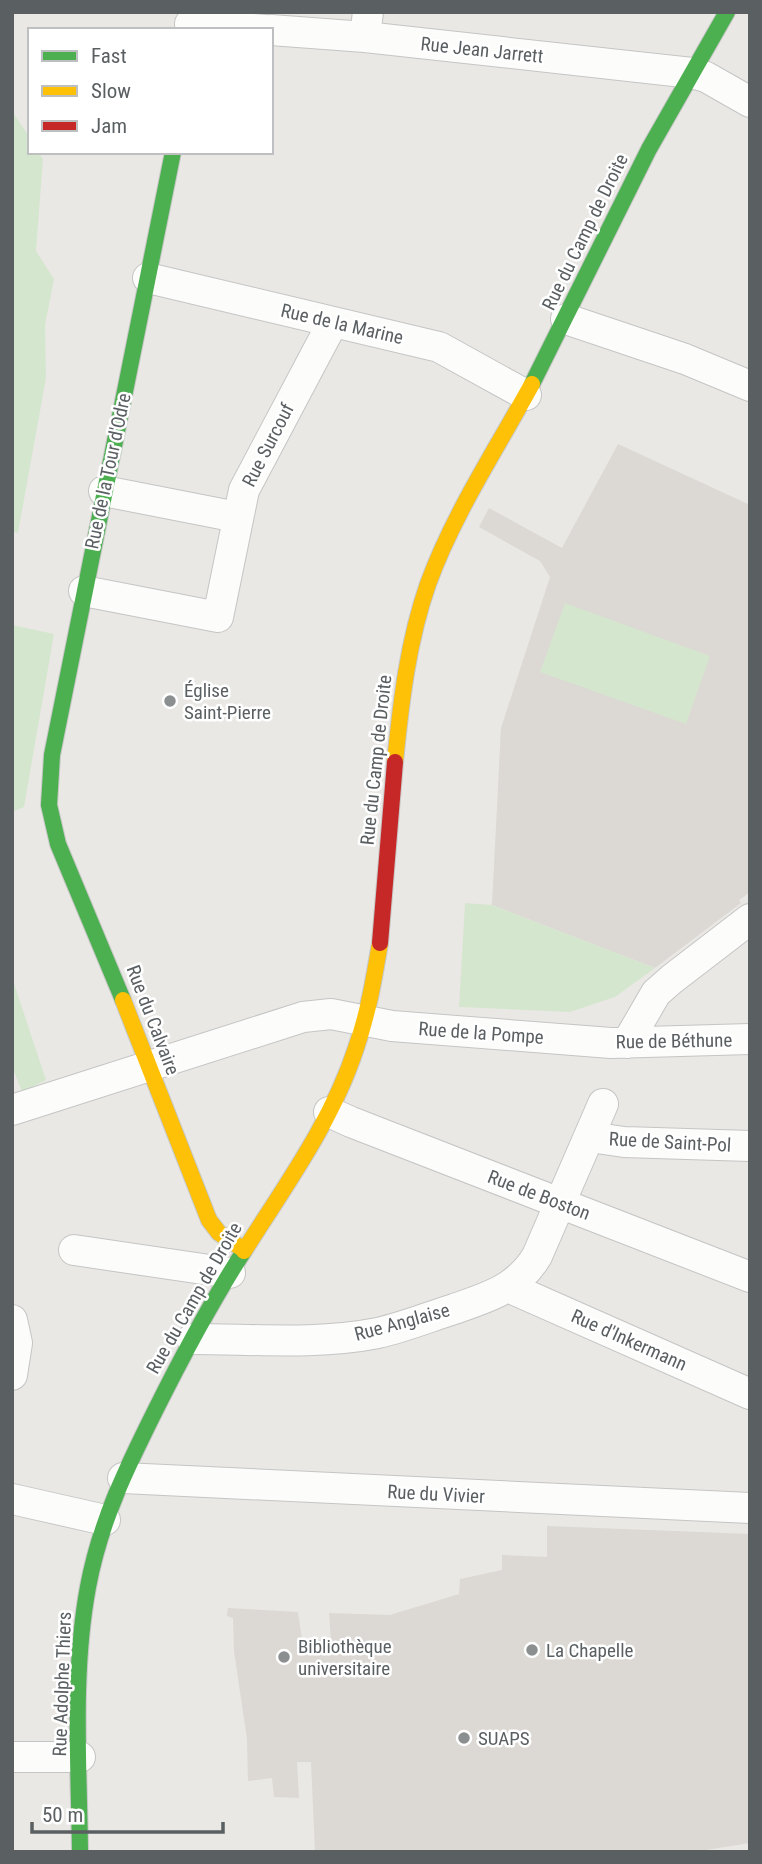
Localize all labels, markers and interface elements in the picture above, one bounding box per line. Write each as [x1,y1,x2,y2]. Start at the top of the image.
legend [28,28,273,154]
street label: Rue Jean Jarrett [420,32,544,68]
text: Fast [91,44,127,68]
text: Slow [91,79,131,103]
text: Jam [91,114,127,138]
street label: Rue du Camp de Droite [537,150,633,314]
street label: Rue de la Marine [279,299,405,349]
street label: Rue de la Tour d'Odre [80,391,136,551]
street label: Rue Surcouf [237,399,299,491]
street label: Rue du Camp de Droite [356,674,396,846]
place label: Église Saint-Pierre [184,679,271,724]
marker: Église Saint-Pierre [162,693,178,709]
street label: Rue du Calvaire [122,962,185,1078]
street label: Rue de la Pompe [418,1017,545,1049]
street label: Rue de Béthune [616,1028,733,1054]
street label: Rue de Saint-Pol [608,1127,732,1157]
street label: Rue de Boston [484,1165,594,1225]
street label: Rue du Camp de Droite [141,1218,247,1378]
street label: Rue Anglaise [352,1298,452,1346]
street label: Rue d'Inkermann [568,1304,690,1376]
street label: Rue du Vivier [387,1480,486,1508]
street label: Rue Adolphe Thiers [48,1611,76,1757]
place label: Bibliothèque universitaire [298,1635,392,1680]
place label: La Chapelle [546,1639,634,1662]
marker: La Chapelle [524,1642,540,1658]
marker: Bibliothèque universitaire [276,1649,292,1665]
place label: SUAPS [478,1727,530,1750]
marker: SUAPS [456,1730,472,1746]
scale bar [32,1790,222,1834]
text: 50 m [42,1803,83,1827]

